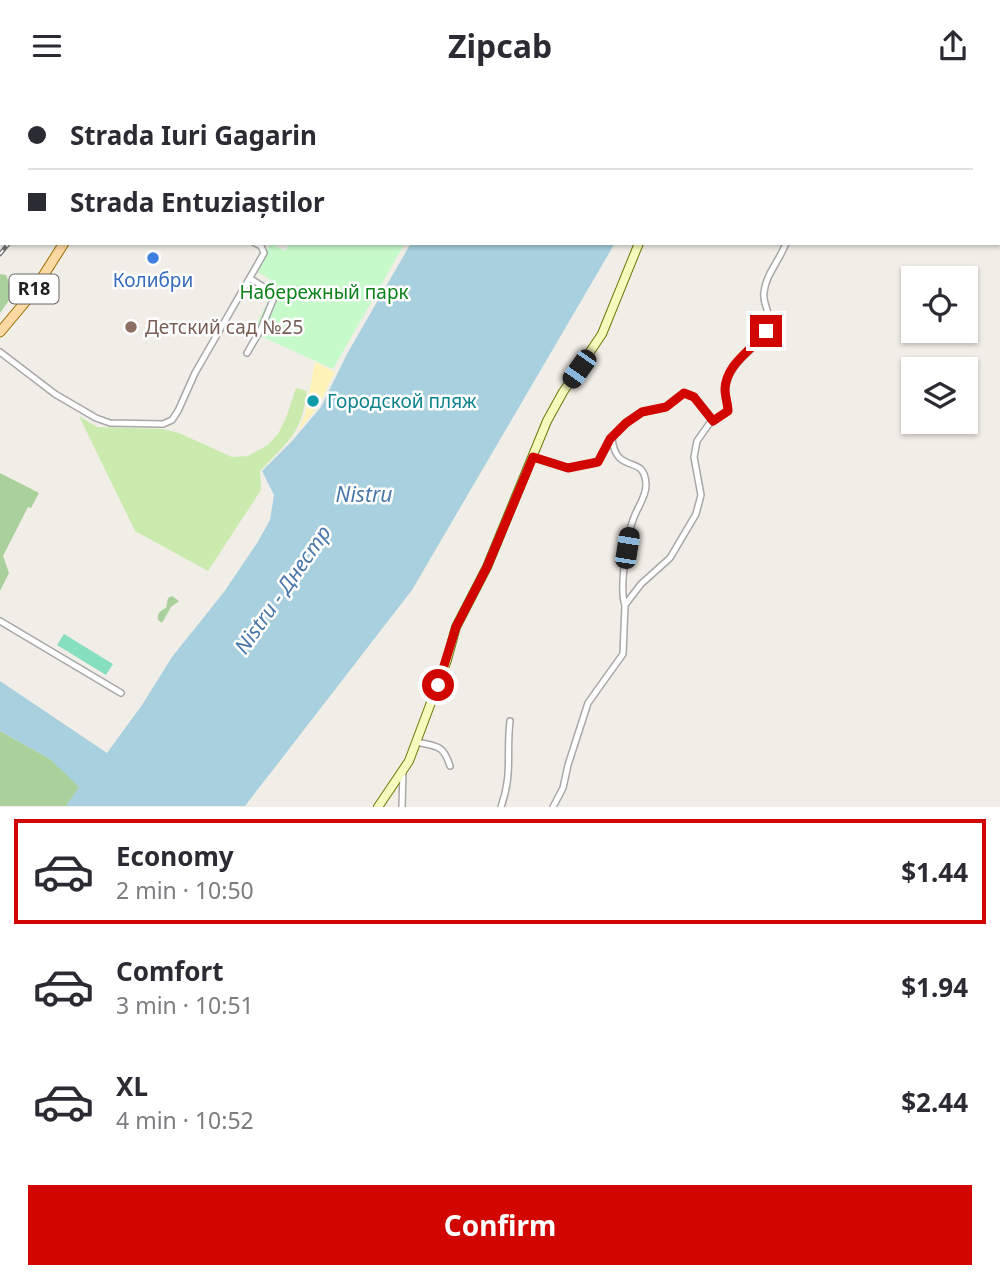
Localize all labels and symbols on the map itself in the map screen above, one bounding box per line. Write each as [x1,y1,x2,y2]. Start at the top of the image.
marker: Колибри [145,250,161,266]
place label: Колибри [113,267,193,293]
road number: R18 [9,274,58,303]
park label: Набережный парк [239,279,409,305]
place label: Детский сад №25 [145,314,303,340]
route end [750,315,782,347]
marker: Детский сад №25 [123,319,139,335]
car [559,346,600,392]
place label: Городской пляж [327,388,477,414]
marker: Городской пляж [305,393,321,409]
water label: Nistru [336,480,392,508]
water label: Nistru - Днестр [227,520,337,659]
car [614,526,641,570]
route start [422,669,454,701]

